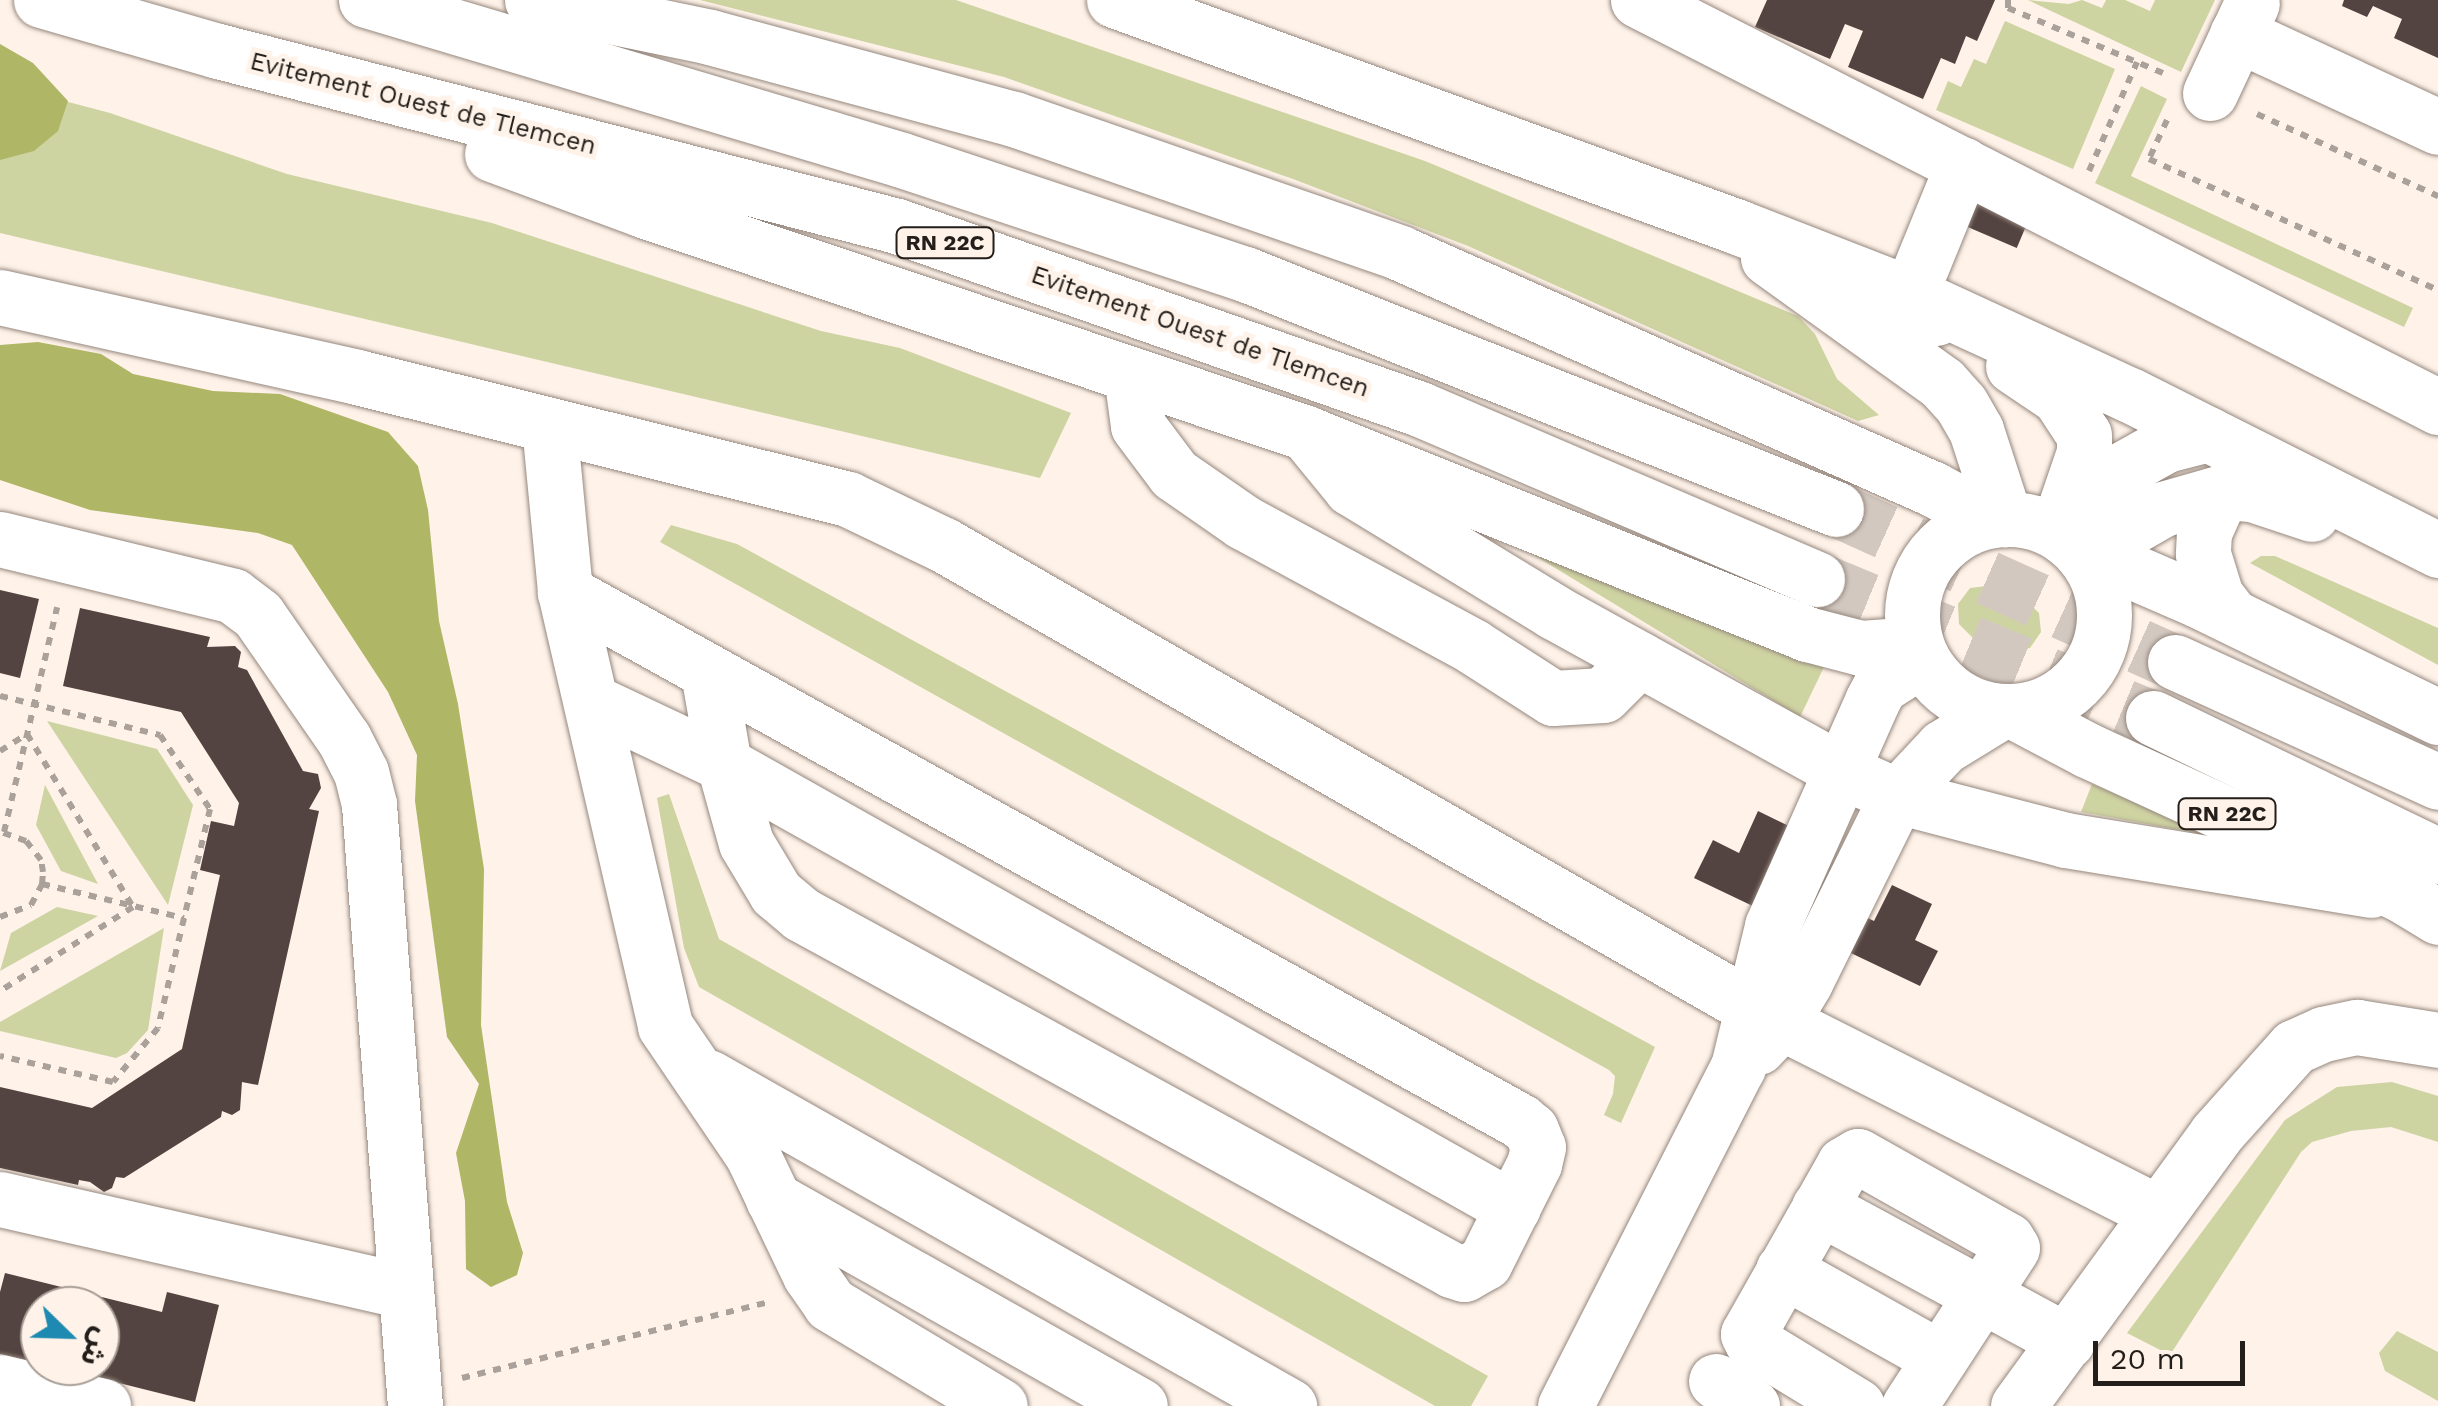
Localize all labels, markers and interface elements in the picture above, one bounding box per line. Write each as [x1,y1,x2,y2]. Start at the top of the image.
street label: Evitement Ouest de Tlemcen [247,46,599,162]
road number: RN 22C [895,226,995,260]
street label: Evitement Ouest de Tlemcen [1027,260,1373,404]
road number: RN 22C [2177,797,2277,831]
north arrow [20,1286,120,1386]
scale bar [2098,1321,2250,1383]
text: ش [74,1323,119,1371]
text: 20 m [2110,1341,2185,1376]

